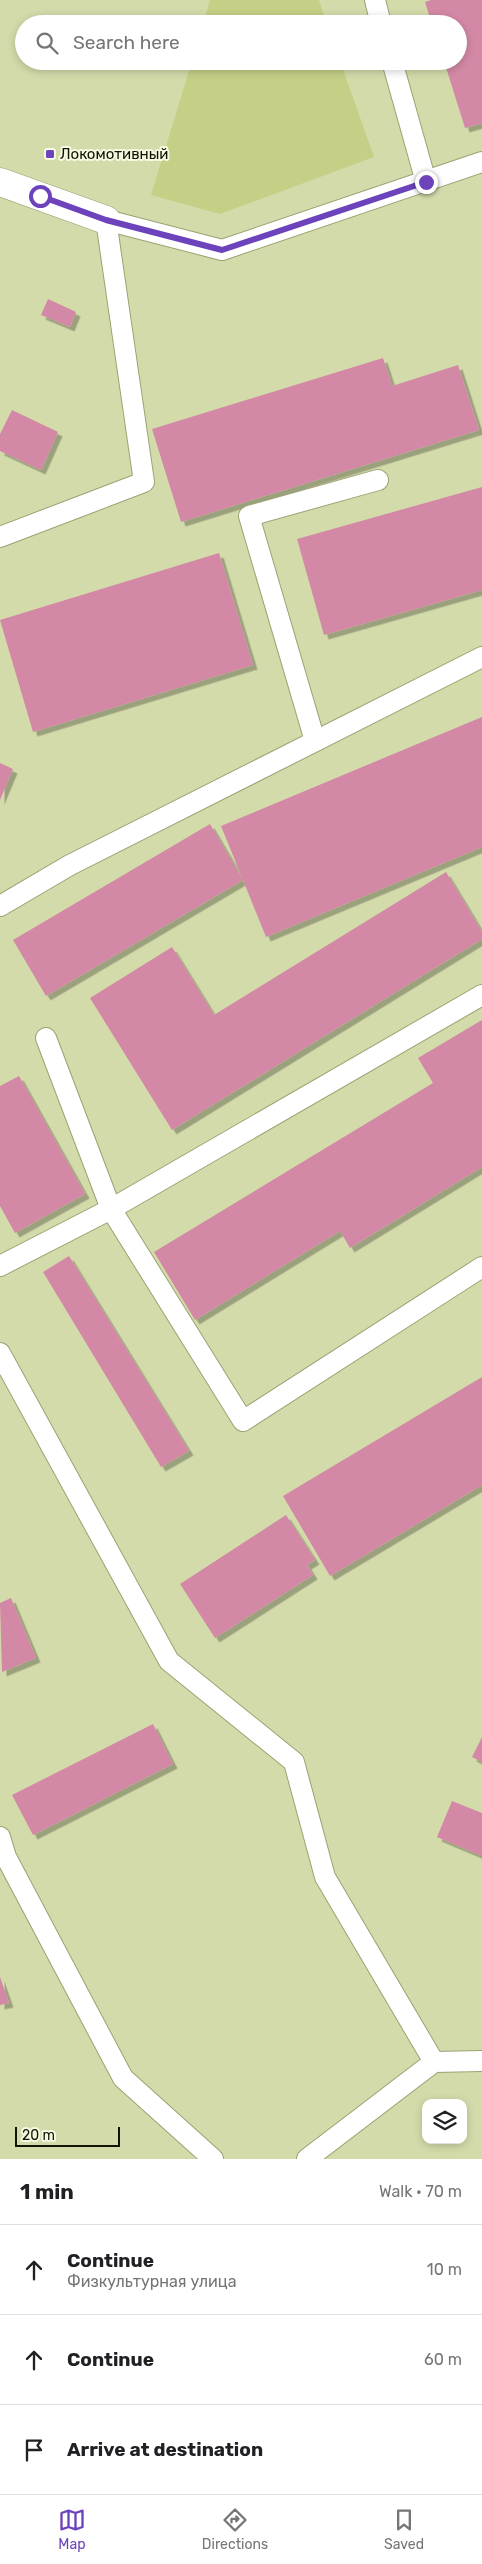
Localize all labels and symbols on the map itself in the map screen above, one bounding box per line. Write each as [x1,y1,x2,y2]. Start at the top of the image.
place label: Локомотивный [60,145,168,163]
marker: Локомотивный [44,148,56,160]
route end [415,171,438,194]
route start [29,185,52,208]
scale bar [15,2124,120,2147]

